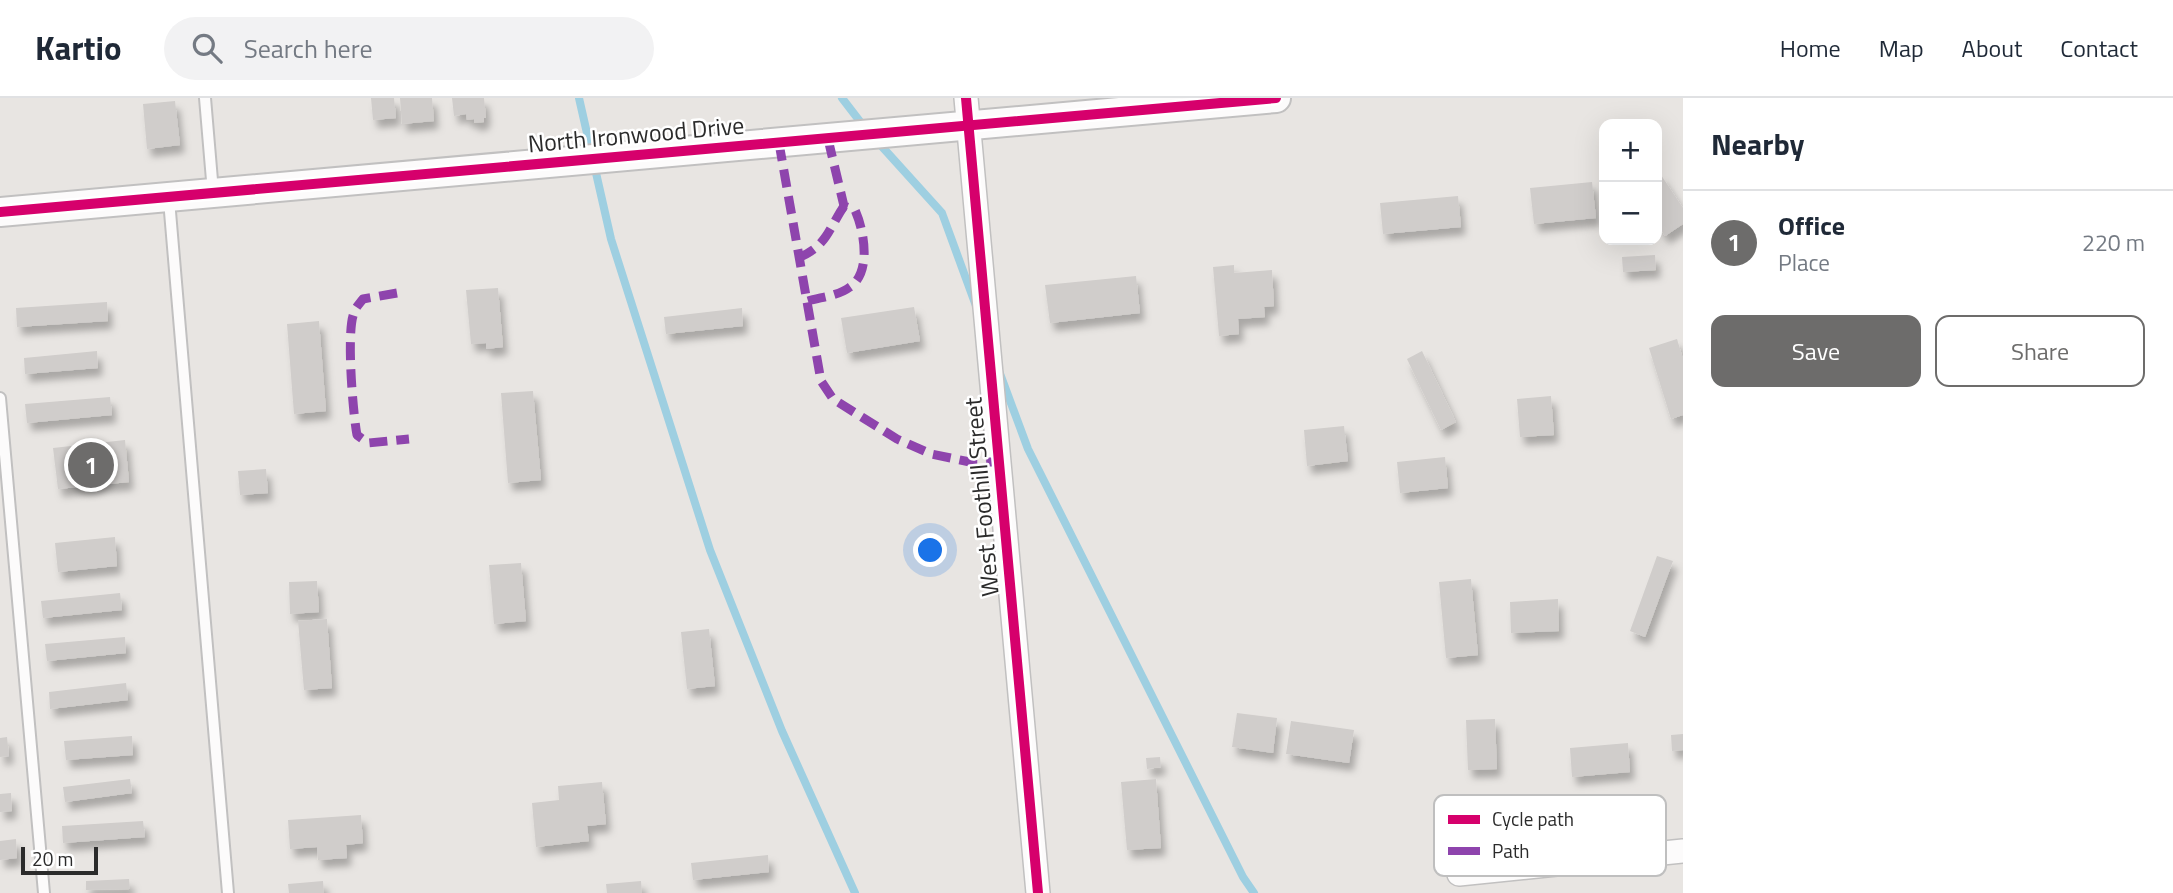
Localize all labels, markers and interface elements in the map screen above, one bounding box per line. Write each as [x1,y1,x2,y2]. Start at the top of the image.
search box [164,17,654,80]
text: Kartio [35,23,122,73]
icon: search [188,29,226,67]
text: Search here [244,29,373,68]
text: Home [1780,30,1841,66]
text: Map [1879,30,1924,66]
text: About [1962,30,2022,66]
text: Contact [2060,30,2138,66]
street label: North Ironwood Drive [526,107,746,161]
map controls [1599,119,1662,245]
button: + [1599,119,1662,182]
text: Nearby [1711,121,1804,167]
button: − [1599,182,1662,245]
text: Office [1778,206,1845,245]
text: 1 [1728,225,1740,260]
text: 220 m [2082,225,2145,260]
text: Place [1778,245,1830,280]
button: Save [1711,315,1921,387]
button: Share [1935,315,2145,387]
street label: West Foothill Street [954,395,1008,598]
pin: 1 [68,439,114,491]
your location [913,533,947,567]
legend [1434,795,1666,876]
text: Cycle path [1492,804,1574,833]
text: Path [1492,836,1530,865]
scale bar [21,844,98,876]
text: 20 m [32,844,73,873]

